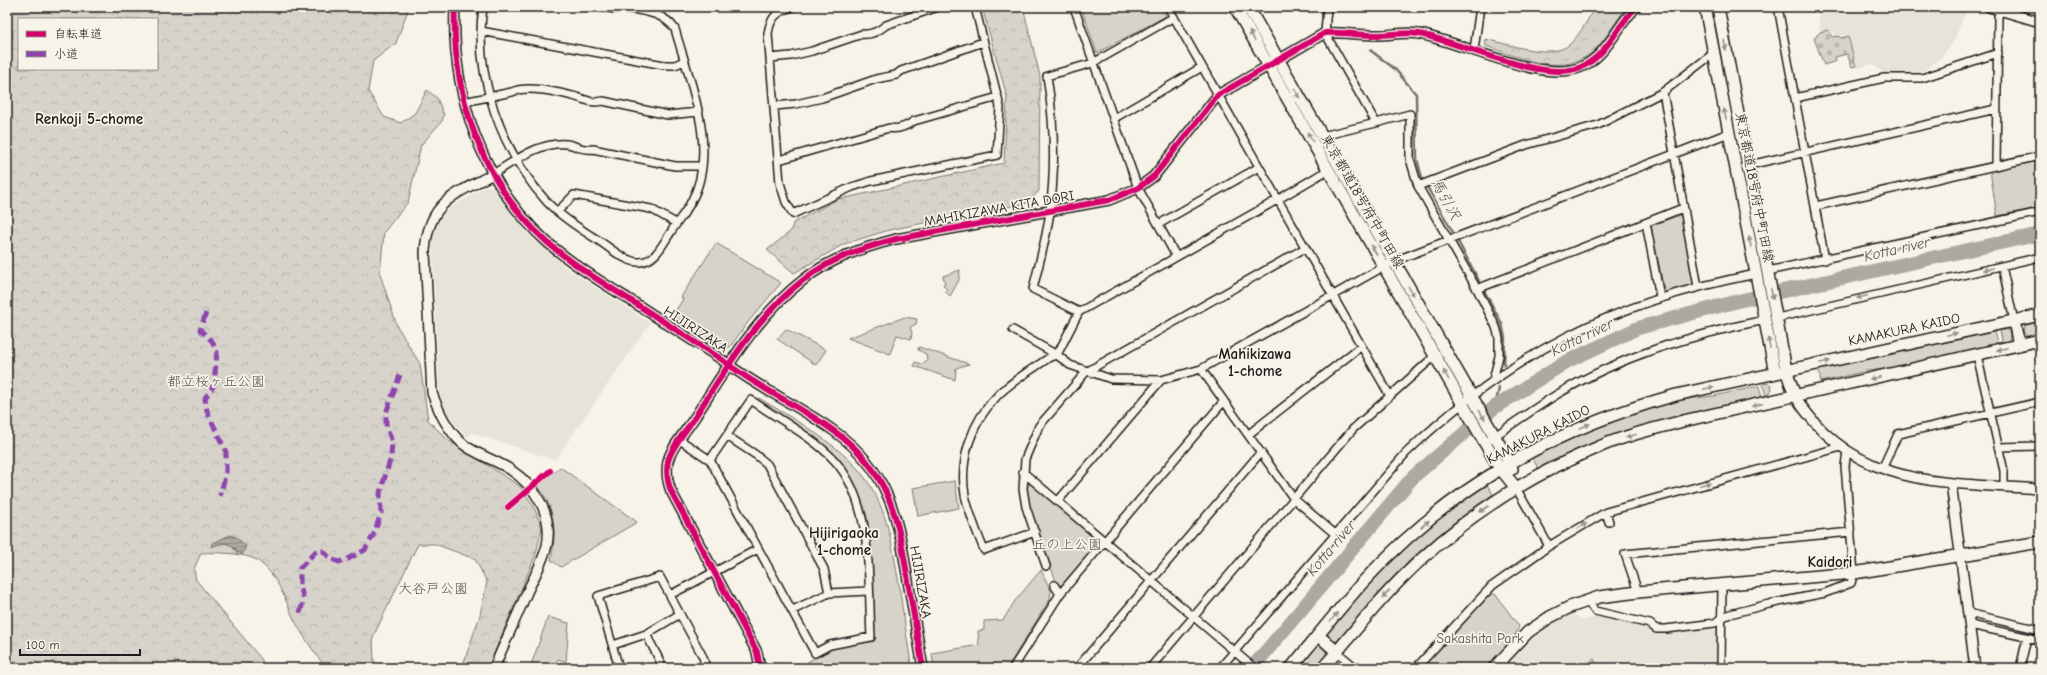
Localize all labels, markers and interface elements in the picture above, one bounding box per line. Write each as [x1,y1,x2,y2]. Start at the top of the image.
legend [18,18,158,70]
text: 自転車道 [54,27,102,41]
one-way arrow [1248,30,1255,42]
one-way arrow [1722,39,1728,51]
text: 小道 [54,47,78,61]
one-way arrow [1294,87,1301,99]
one-way arrow [1722,108,1728,120]
district label: Renkoji 5-chome [35,110,143,128]
street label: 東京都道18号府中町田線 [1732,110,1777,264]
one-way arrow [1306,131,1313,143]
street label: 東京都道18号府中町田線 [1317,131,1408,272]
water label: 馬引沢 [1427,175,1465,224]
street label: MAHIKIZAWA KITA DORI [923,187,1076,230]
water label: Kotta river [1862,232,1933,265]
one-way arrow [1746,235,1752,248]
one-way arrow [1371,244,1378,256]
one-way arrow [1982,266,1994,272]
one-way arrow [1407,285,1414,297]
one-way arrow [1769,288,1775,300]
one-way arrow [1855,295,1868,301]
street label: HIJIRIZAKA [660,302,731,357]
street label: KAMAKURA KAIDO [1847,309,1962,350]
water label: Kotta river [1548,314,1617,360]
one-way arrow [1945,331,1958,337]
one-way arrow [1766,336,1772,349]
district label: Mahikizawa 1-chome [1219,345,1291,380]
one-way arrow [1996,347,2008,353]
one-way arrow [1818,358,1831,364]
one-way arrow [1442,369,1449,381]
park label: 都立桜ヶ丘公園 [167,373,265,390]
one-way arrow [1869,375,1881,381]
one-way arrow [1703,385,1715,391]
street label: KAMAKURA KAIDO [1484,401,1593,468]
one-way arrow [1751,402,1763,408]
one-way arrow [1478,409,1485,421]
one-way arrow [1579,423,1590,429]
one-way arrow [1624,433,1636,439]
one-way arrow [1698,481,1711,487]
one-way arrow [1478,505,1489,513]
water label: Kotta river [1302,516,1360,580]
one-way arrow [1420,519,1430,528]
one-way arrow [1576,522,1588,529]
district label: Hijirigaoka 1-chome [809,524,879,559]
park label: 丘の上公園 [1032,536,1102,553]
street label: HIJIRIZAKA [906,544,935,620]
district label: Kaidori [1808,553,1853,571]
park label: 大谷戸公園 [398,580,468,597]
one-way arrow [1381,589,1391,599]
one-way arrow [1330,611,1339,622]
park label: Sakashita Park [1436,630,1524,647]
scale bar [20,631,140,657]
text: 100 m [26,638,59,652]

